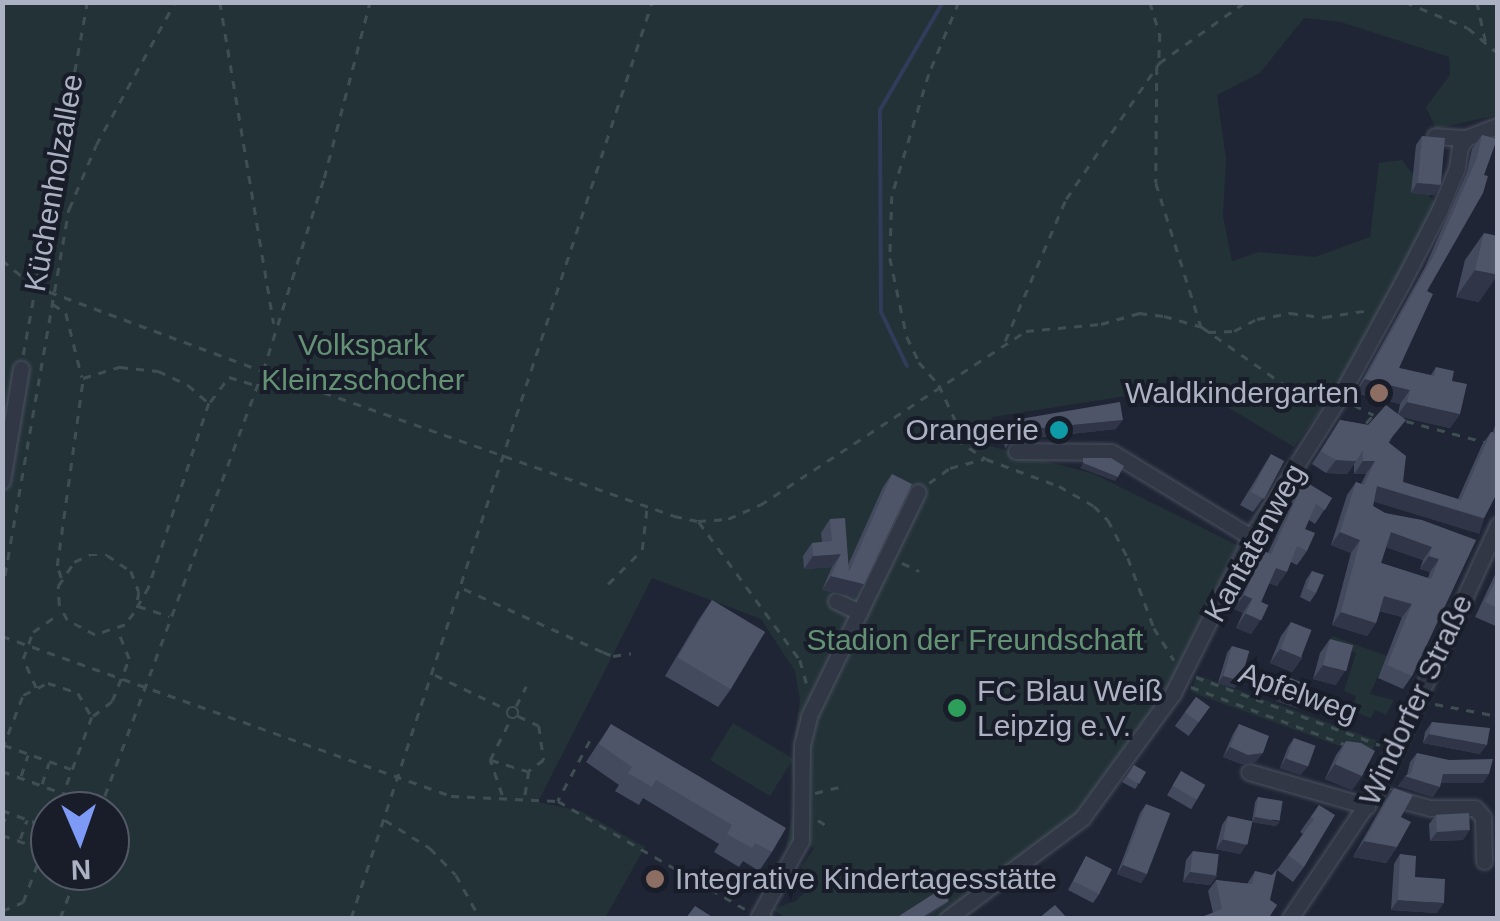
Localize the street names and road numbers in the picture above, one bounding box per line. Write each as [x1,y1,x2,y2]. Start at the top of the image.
street label: Küchenholzallee [17,71,91,295]
street label: Kantatenweg [1197,458,1313,628]
street label: Windorfer Straße [1351,589,1481,811]
street label: Apfelweg [1234,655,1362,731]

